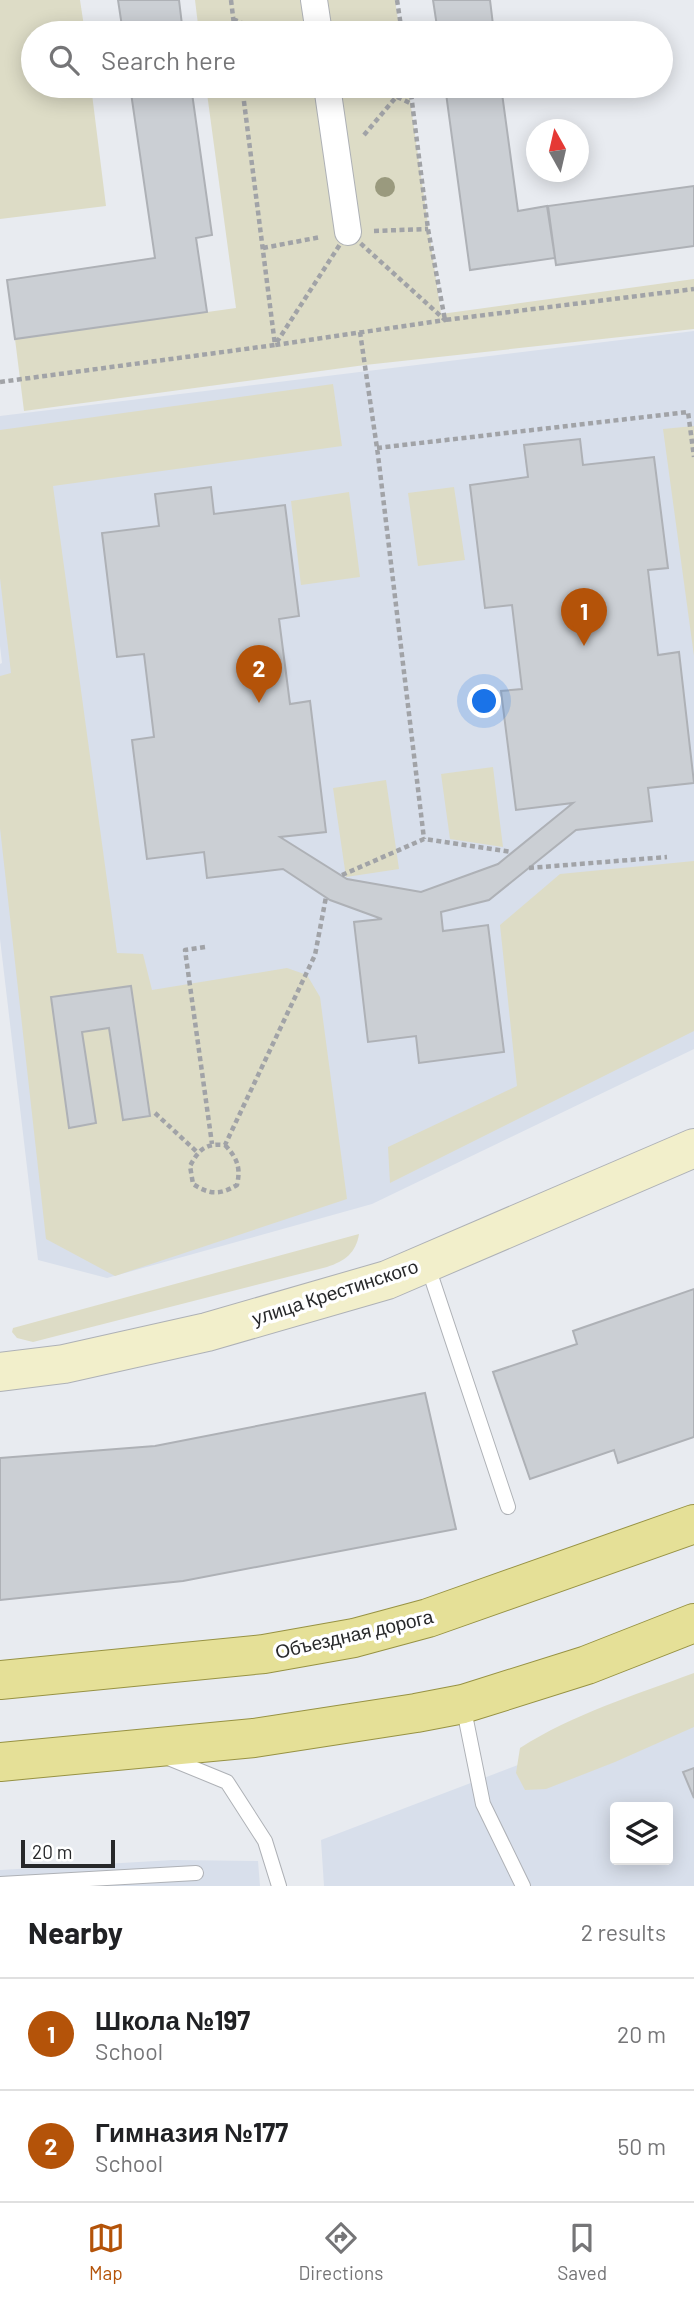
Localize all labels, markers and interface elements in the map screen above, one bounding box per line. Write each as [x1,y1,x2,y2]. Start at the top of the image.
search box [21,21,673,98]
icon: search [45,41,83,79]
text: Search here [101,44,236,75]
north arrow [526,119,589,182]
pin: 1 [561,588,607,646]
pin: 2 [236,645,282,703]
your location [467,684,501,718]
street label: улица Крестинского [249,1254,421,1329]
street label: Объездная дорога [273,1604,436,1663]
map controls [610,1802,673,1865]
button: layers [610,1802,673,1865]
scale bar [21,1837,116,1869]
text: 20 m [32,1840,72,1863]
text: Nearby [28,1914,123,1950]
text: 2 results [581,1918,666,1946]
text: Школа №197 [95,2004,250,2035]
text: 1 [47,2020,55,2048]
text: 20 m [617,2020,666,2048]
text: School [95,2037,163,2065]
text: Гимназия №177 [95,2116,288,2147]
text: 2 [45,2132,57,2160]
text: 50 m [618,2132,666,2160]
text: School [95,2149,163,2177]
tab: Map [87,2219,125,2284]
tab: Directions [299,2219,384,2284]
tab: Saved [557,2219,607,2284]

